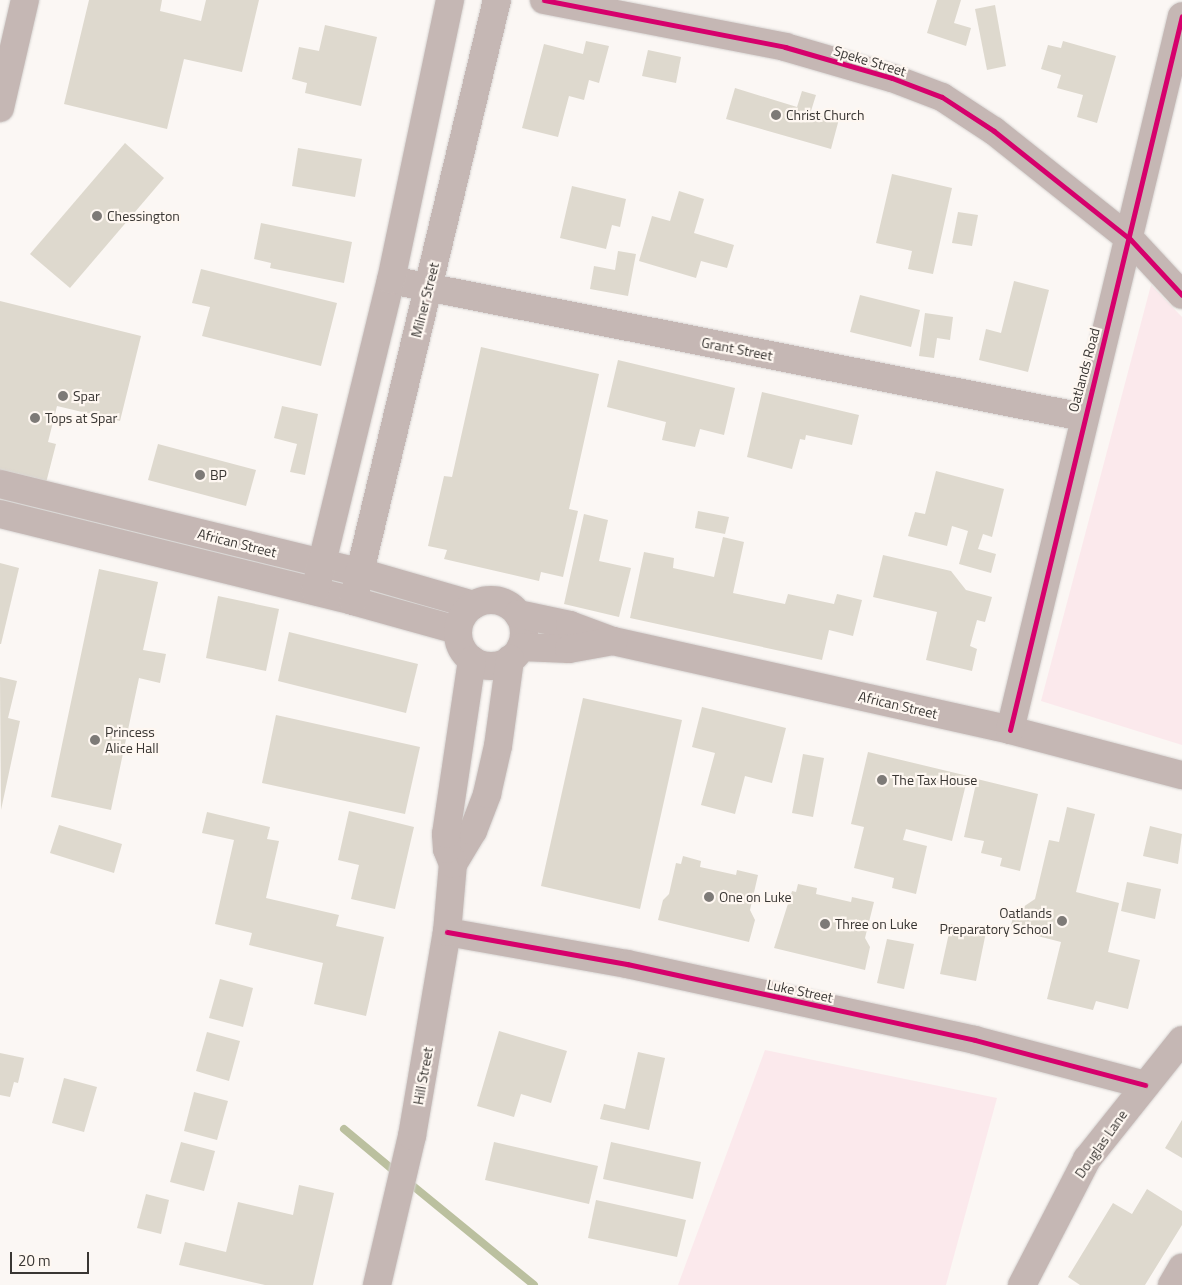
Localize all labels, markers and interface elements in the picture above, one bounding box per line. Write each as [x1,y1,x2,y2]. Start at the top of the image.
street label: Speke Street [832,42,908,80]
place label: Christ Church [786,107,864,123]
marker: Christ Church [770,109,782,121]
place label: Chessington [107,208,180,224]
marker: Chessington [91,210,103,222]
street label: Milner Street [408,261,442,339]
street label: Oatlands Road [1065,326,1103,414]
street label: Grant Street [700,334,774,364]
place label: Spar [73,388,100,404]
marker: Spar [57,390,69,402]
place label: Tops at Spar [45,410,117,426]
marker: Tops at Spar [29,412,41,424]
place label: BP [210,467,227,483]
marker: BP [194,469,206,481]
street label: African Street [196,525,278,561]
street label: African Street [857,688,939,722]
place label: Princess Alice Hall [105,724,159,756]
marker: Princess Alice Hall [89,734,101,746]
place label: The Tax House [892,772,977,788]
marker: The Tax House [876,774,888,786]
place label: One on Luke [719,889,792,905]
marker: One on Luke [703,891,715,903]
place label: Oatlands Preparatory School [939,905,1052,938]
marker: Oatlands Preparatory School [1056,915,1068,927]
place label: Three on Luke [835,916,917,932]
marker: Three on Luke [819,918,831,930]
street label: Luke Street [766,976,834,1006]
street label: Hill Street [410,1046,436,1106]
street label: Douglas Lane [1071,1107,1131,1181]
scale bar [12,1242,91,1274]
text: 20 m [18,1249,51,1272]

